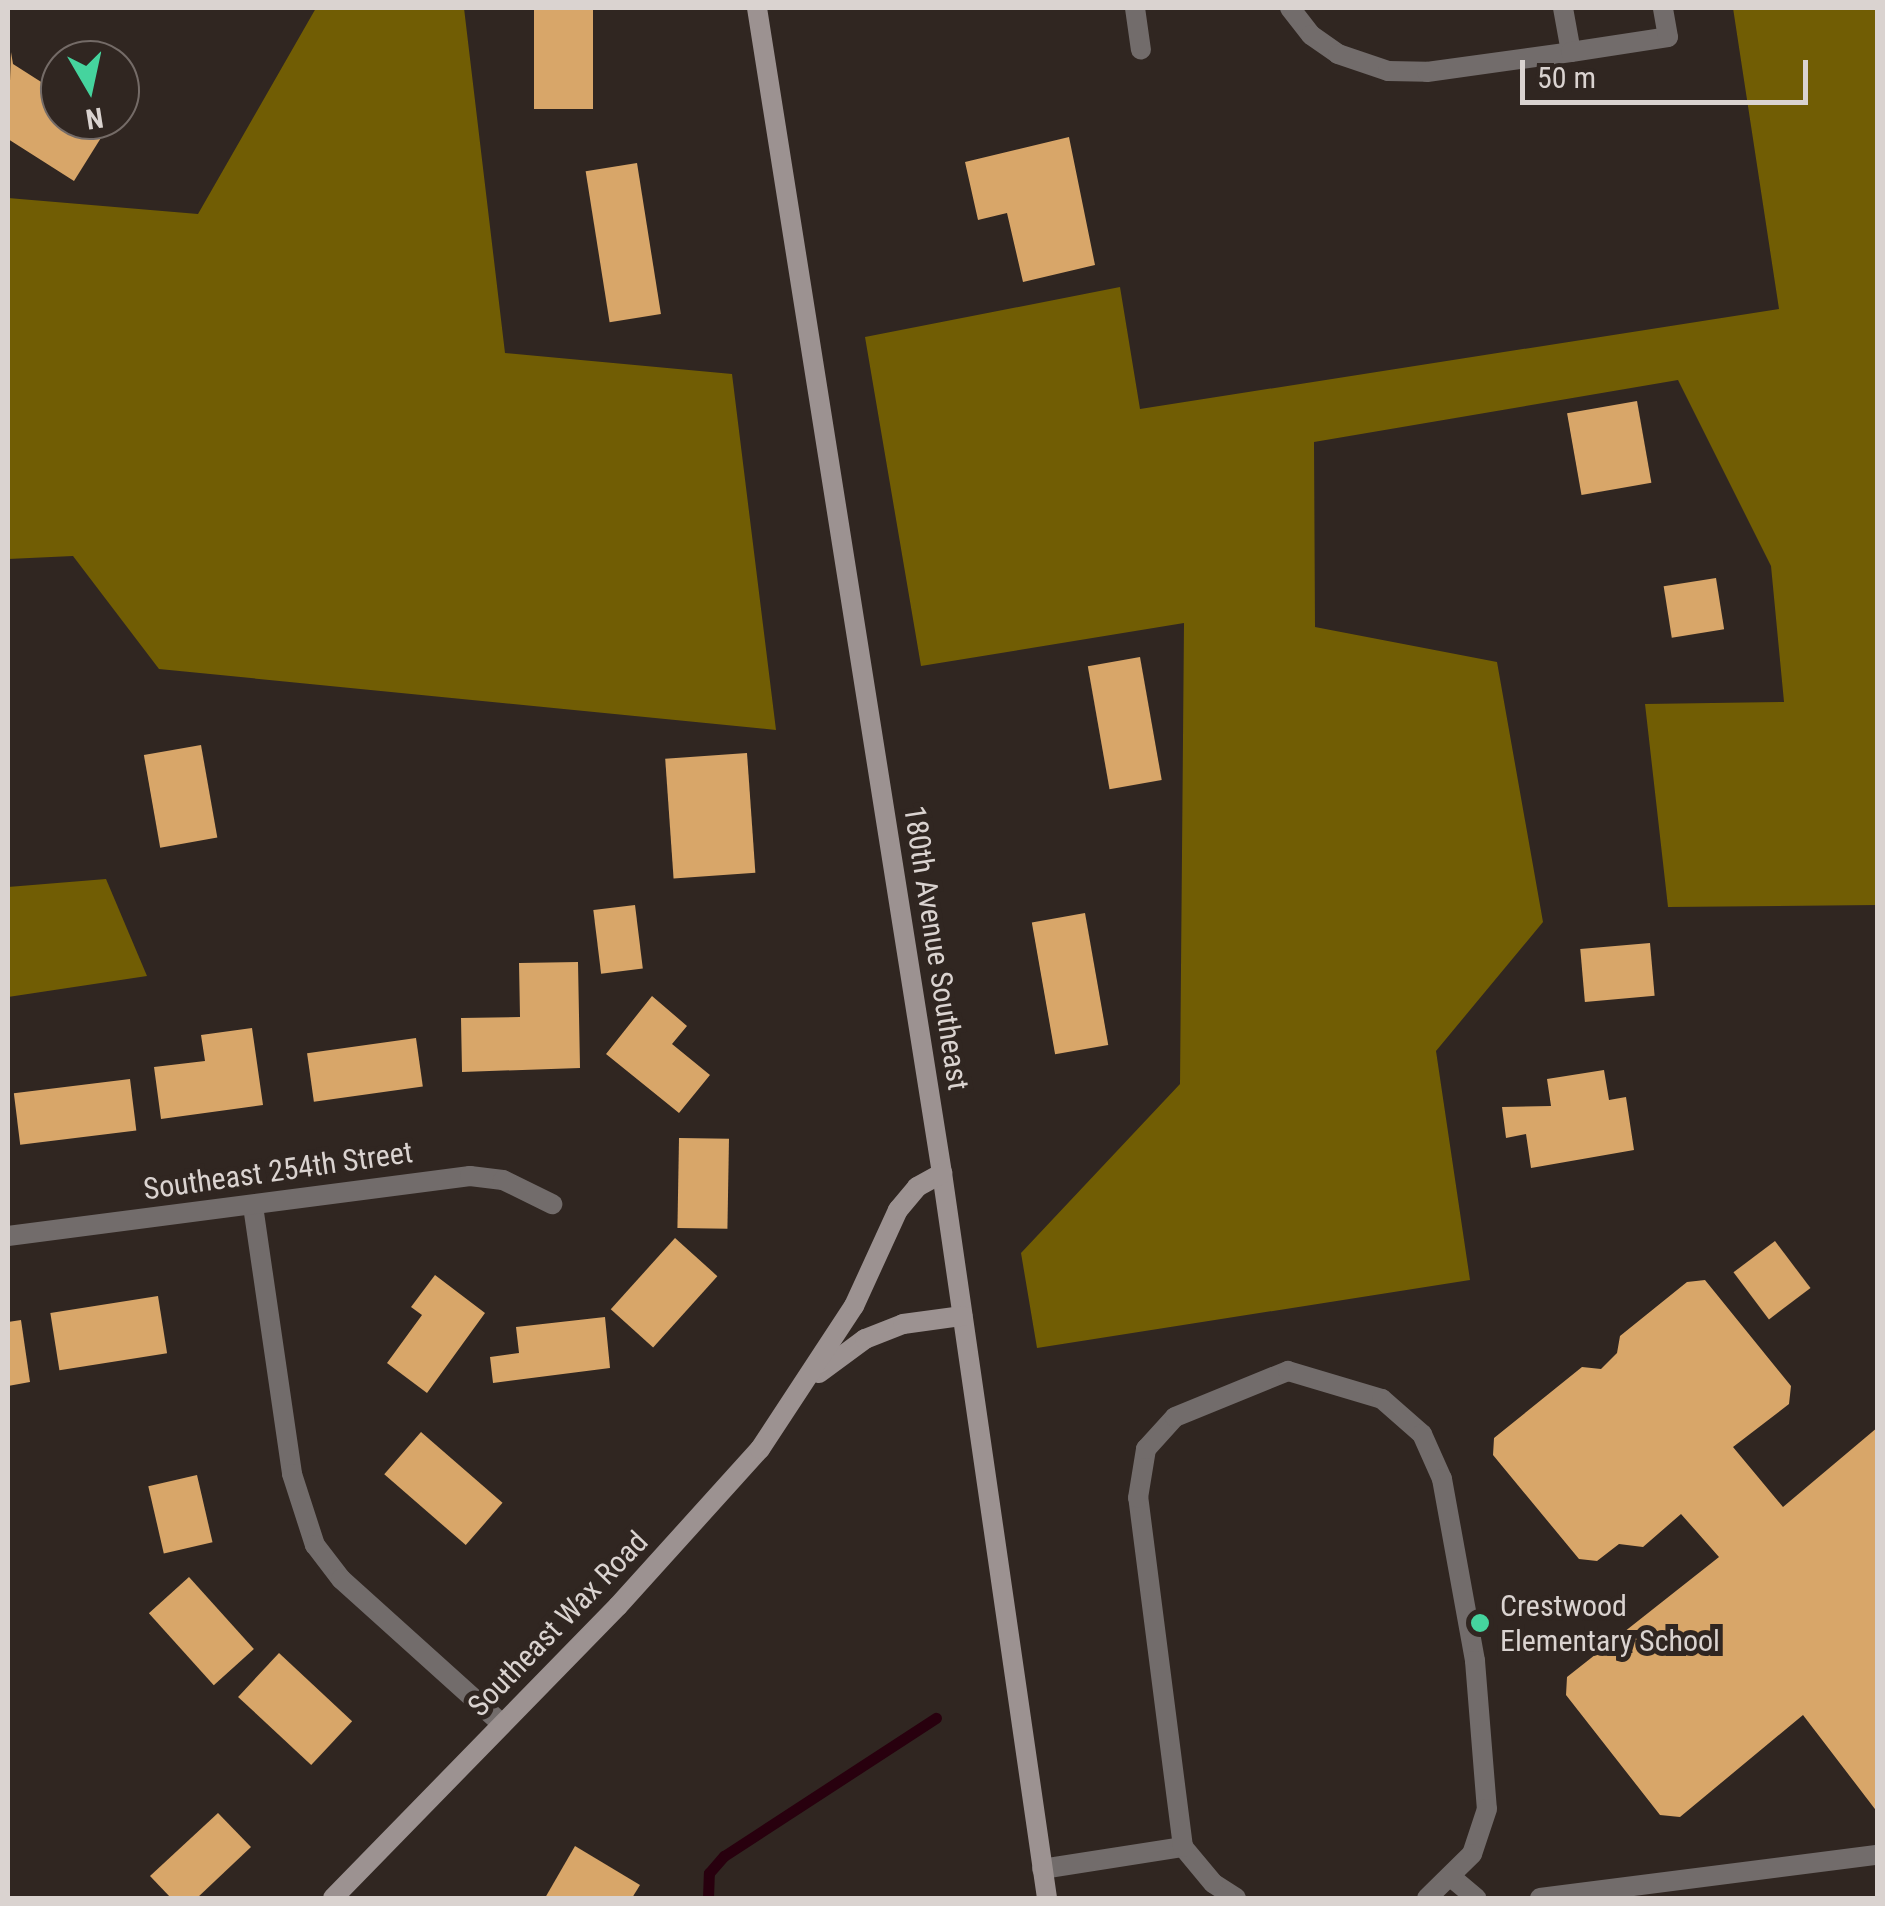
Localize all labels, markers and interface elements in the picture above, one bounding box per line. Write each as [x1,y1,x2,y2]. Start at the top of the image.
north arrow [40,40,140,140]
scale bar [1525,40,1812,102]
text: 50 m [1537,60,1596,95]
text: N [83,101,106,136]
street label: 180th Avenue Southeast [896,803,976,1093]
street label: Southeast 254th Street [141,1134,415,1208]
street label: Southeast Wax Road [461,1524,655,1724]
place label: Crestwood Elementary School [1500,1588,1720,1658]
marker: Crestwood Elementary School [1469,1612,1491,1634]

